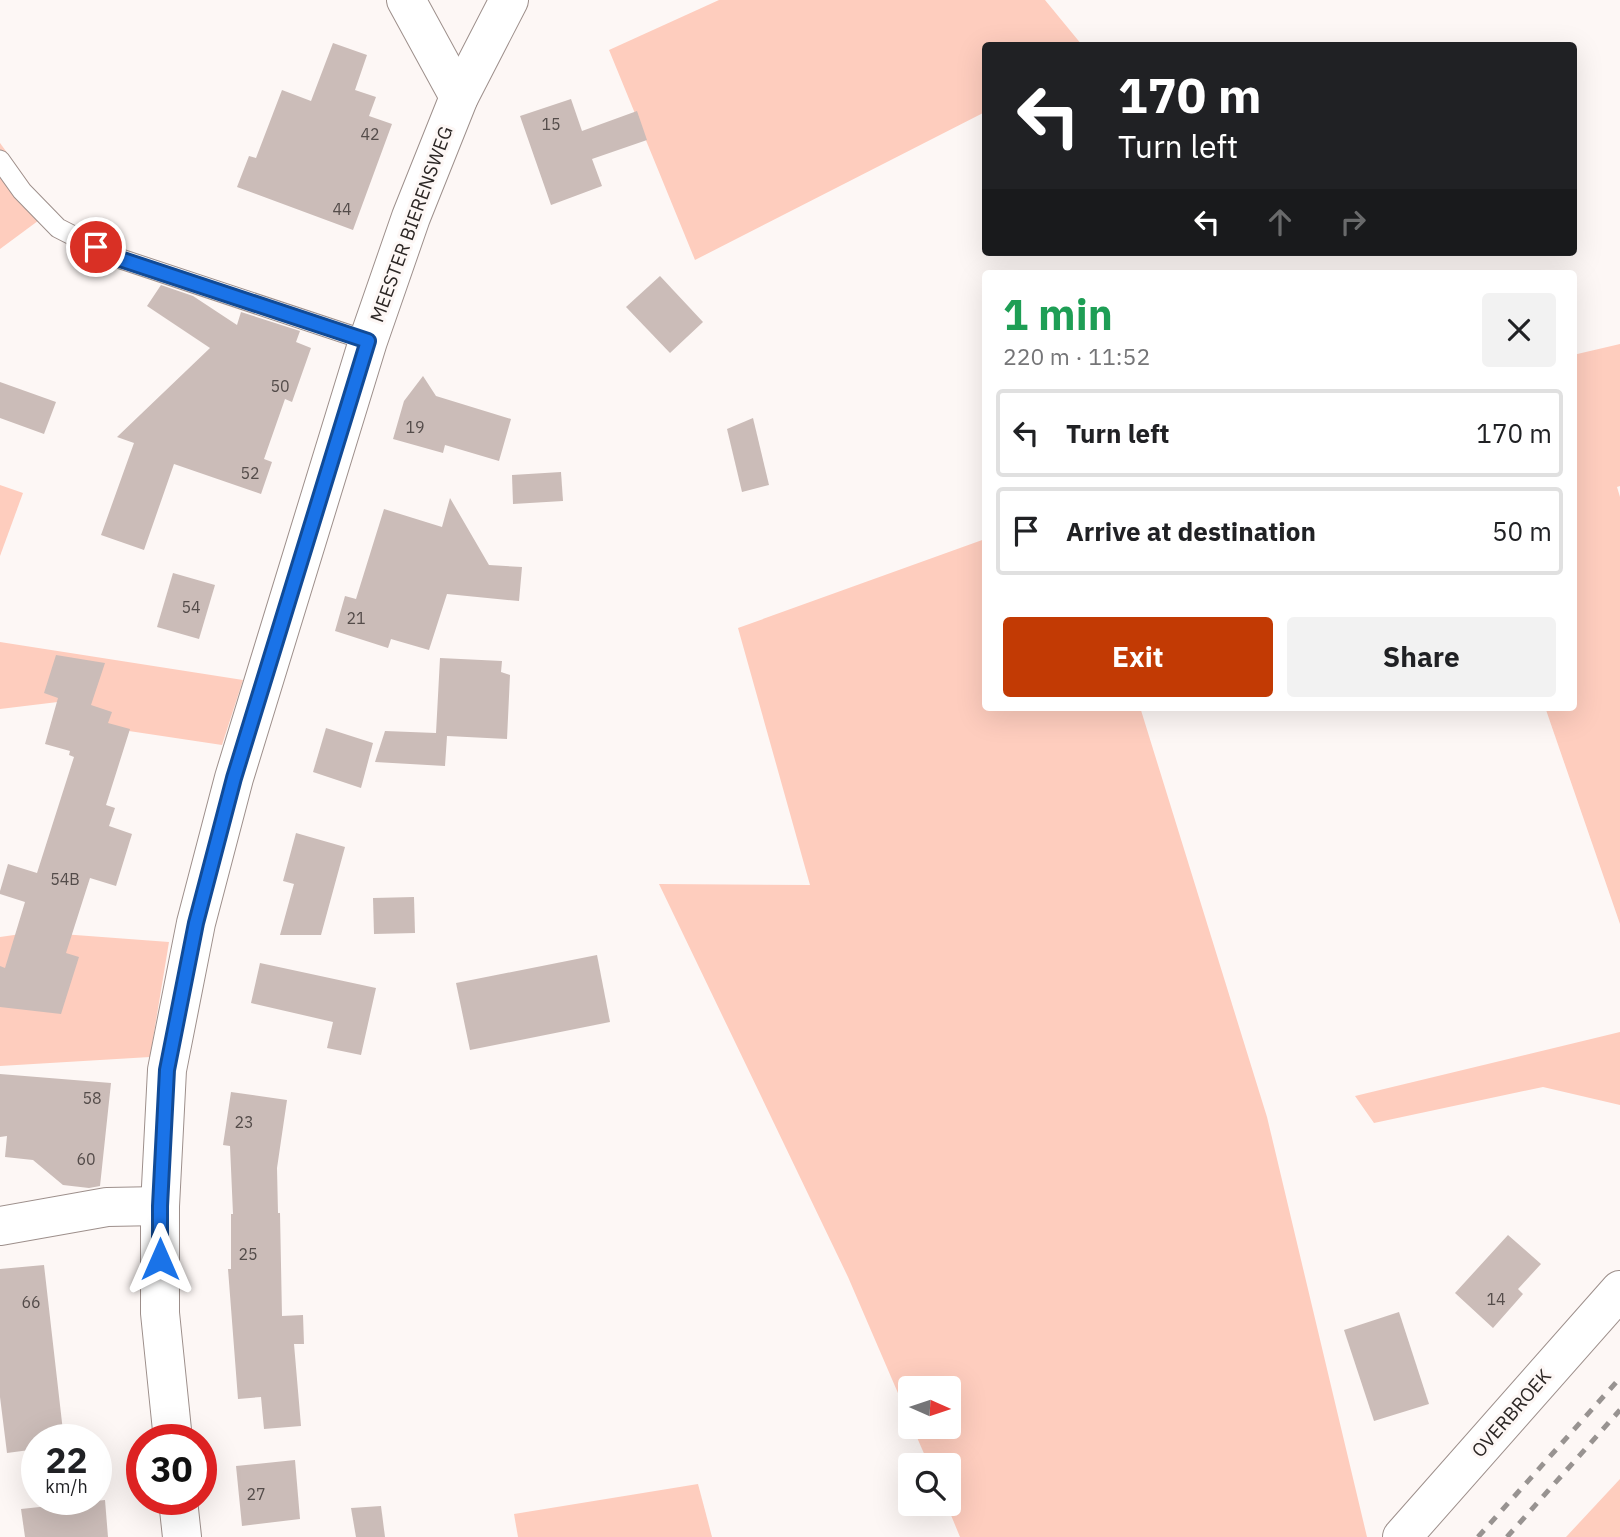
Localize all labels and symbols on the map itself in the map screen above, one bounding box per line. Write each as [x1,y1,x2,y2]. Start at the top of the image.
house number: 15 [541,114,561,134]
street label: MEESTER BIERENSWEG [364,123,458,325]
house number: 42 [360,124,380,144]
house number: 44 [332,199,352,219]
pin [66,217,126,277]
house number: 50 [270,376,290,396]
house number: 19 [405,417,425,437]
house number: 52 [240,463,260,483]
house number: 54 [181,597,201,617]
house number: 21 [346,608,366,628]
house number: 54B [50,869,80,889]
house number: 58 [82,1088,102,1108]
house number: 23 [234,1112,254,1132]
house number: 60 [76,1149,96,1169]
position arrow [123,1222,197,1296]
house number: 25 [238,1244,258,1264]
house number: 14 [1486,1289,1506,1309]
house number: 66 [21,1292,41,1312]
street label: OVERBROEK [1466,1364,1556,1462]
north arrow [898,1376,961,1438]
speed limit sign: 30 [126,1424,217,1515]
house number: 27 [246,1484,266,1504]

